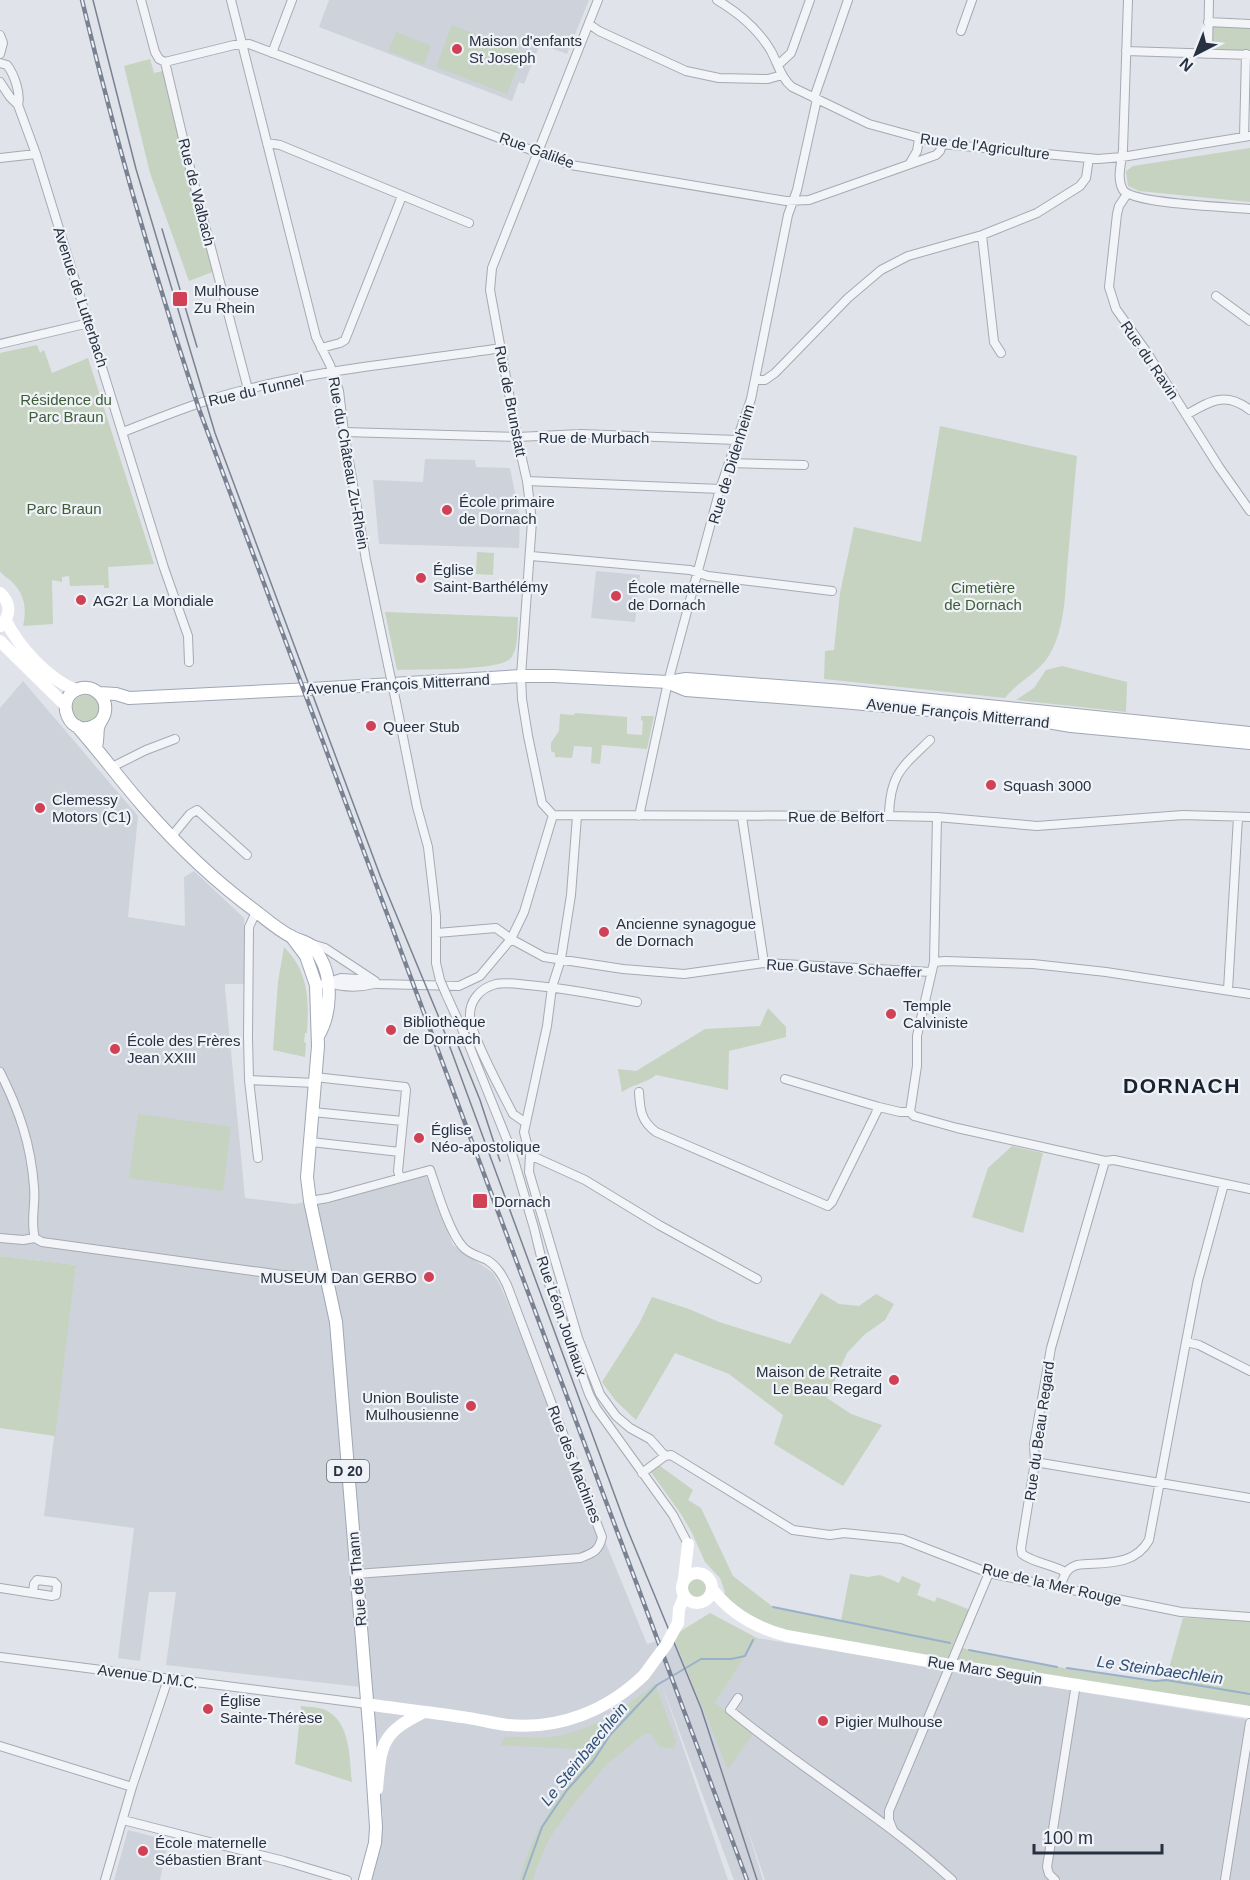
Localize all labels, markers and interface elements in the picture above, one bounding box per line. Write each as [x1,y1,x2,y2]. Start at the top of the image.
north arrow [1166,24,1226,84]
place label: Maison d'enfants St Joseph [469,32,582,66]
marker: Maison d'enfants St Joseph [450,42,464,56]
text: N [1176,55,1196,75]
street label: Rue Galilée [497,129,577,171]
street label: Rue de l'Agriculture [919,130,1051,162]
street label: Rue de Walbach [175,136,219,248]
street label: Avenue de Lutterbach [50,225,112,369]
place label: Mulhouse Zu Rhein [194,282,259,316]
marker: Mulhouse Zu Rhein [171,290,189,308]
street label: Rue du Ravin [1118,318,1182,402]
street label: Rue de Brunstatt [492,344,530,459]
street label: Rue du Tunnel [207,371,305,409]
street label: Rue du Château Zu-Rhein [325,375,373,551]
park label: Résidence du Parc Braun [20,391,112,425]
street label: Rue de Didenheim [705,402,757,526]
street label: Rue de Murbach [539,429,649,446]
place label: École primaire de Dornach [459,493,555,527]
park label: Parc Braun [26,500,102,517]
marker: École primaire de Dornach [440,503,454,517]
place label: Église Saint-Barthélémy [433,561,549,595]
marker: Église Saint-Barthélémy [414,571,428,585]
place label: École maternelle de Dornach [628,579,740,613]
park label: Cimetière de Dornach [944,579,1022,613]
marker: École maternelle de Dornach [609,589,623,603]
place label: AG2r La Mondiale [93,592,214,609]
marker: AG2r La Mondiale [74,593,88,607]
street label: Avenue François Mitterrand [306,671,490,697]
street label: Avenue François Mitterrand [866,695,1050,731]
place label: Queer Stub [383,718,460,735]
marker: Queer Stub [364,719,378,733]
place label: Squash 3000 [1003,777,1091,794]
marker: Squash 3000 [984,778,998,792]
place label: Clemessy Motors (C1) [52,791,131,825]
marker: Clemessy Motors (C1) [33,801,47,815]
street label: Rue de Belfort [788,808,885,825]
place label: Ancienne synagogue de Dornach [616,915,756,949]
marker: Ancienne synagogue de Dornach [597,925,611,939]
street label: Rue Gustave Schaeffer [766,955,922,981]
place label: Temple Calviniste [903,997,968,1031]
marker: Temple Calviniste [884,1007,898,1021]
place label: Bibliothèque de Dornach [403,1013,486,1047]
marker: Bibliothèque de Dornach [384,1023,398,1037]
place label: École des Frères Jean XXIII [127,1032,240,1066]
marker: École des Frères Jean XXIII [108,1042,122,1056]
district label: DORNACH [1123,1074,1241,1097]
place label: Église Néo-apostolique [431,1121,540,1155]
marker: Église Néo-apostolique [412,1131,426,1145]
marker: Dornach [471,1192,489,1210]
place label: Dornach [494,1193,551,1210]
street label: Rue Léon Jouhaux [533,1254,591,1379]
place label: MUSEUM Dan GERBO [260,1269,417,1286]
marker: MUSEUM Dan GERBO [422,1270,436,1284]
street label: Rue du Beau Regard [1021,1360,1057,1502]
place label: Maison de Retraite Le Beau Regard [756,1363,882,1397]
marker: Maison de Retraite Le Beau Regard [887,1373,901,1387]
place label: Union Bouliste Mulhousienne [362,1389,459,1423]
marker: Union Bouliste Mulhousienne [464,1399,478,1413]
street label: Rue des Machines [545,1403,605,1525]
road number: D 20 [327,1460,369,1482]
street label: Rue de Thann [344,1531,370,1627]
street label: Rue de la Mer Rouge [981,1560,1123,1608]
street label: Rue Marc Seguin [926,1653,1044,1687]
water label: Le Steinbaechlein [1096,1653,1224,1687]
street label: Avenue D.M.C. [97,1661,199,1691]
place label: Église Sainte-Thérèse [220,1692,323,1726]
water label: Le Steinbaechlein [537,1699,631,1809]
marker: Église Sainte-Thérèse [201,1702,215,1716]
place label: Pigier Mulhouse [835,1713,943,1730]
marker: Pigier Mulhouse [816,1714,830,1728]
scale bar [1034,1817,1162,1855]
text: 100 m [1043,1828,1093,1848]
place label: École maternelle Sébastien Brant [155,1834,267,1868]
marker: École maternelle Sébastien Brant [136,1844,150,1858]

